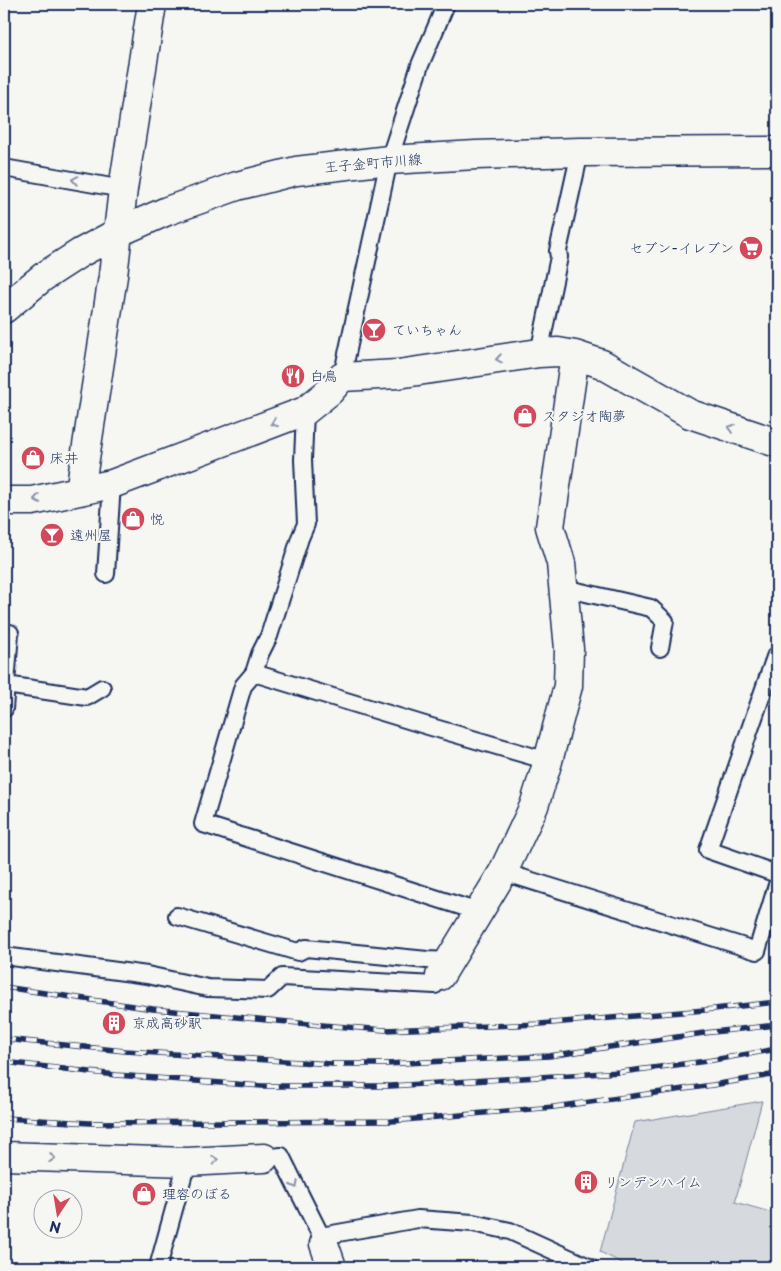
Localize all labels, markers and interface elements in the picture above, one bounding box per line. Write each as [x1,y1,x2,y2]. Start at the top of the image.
street label: 王子金町市川線 [323,148,423,177]
one-way arrow [71,176,80,186]
supermarket icon: セブン-イレブン [738,235,764,261]
place label: セブン-イレブン [629,237,734,258]
bar icon: ていちゃん [361,317,387,343]
place label: ていちゃん [392,319,462,340]
one-way arrow [494,353,503,363]
restaurant icon: 白鳥 [280,363,306,389]
place label: 白鳥 [310,365,338,386]
shop icon: スタジオ陶夢 [512,403,538,429]
place label: スタジオ陶夢 [542,405,626,426]
one-way arrow [270,417,279,427]
one-way arrow [727,423,736,433]
shop icon: 床井 [20,445,46,471]
place label: 床井 [50,447,78,468]
one-way arrow [33,494,41,504]
shop icon: 悦 [120,506,146,532]
place label: 悦 [150,508,164,529]
bar icon: 遠州屋 [39,522,65,548]
place label: 遠州屋 [70,524,112,545]
building icon: 京成高砂駅 [101,1010,127,1036]
place label: 京成高砂駅 [132,1012,202,1033]
one-way arrow [49,1152,57,1163]
one-way arrow [211,1155,219,1166]
building icon: リンデンハイム [573,1169,599,1195]
place label: リンデンハイム [604,1171,702,1192]
one-way arrow [289,1180,299,1189]
shop icon: 理容のぼる [131,1181,157,1207]
place label: 理容のぼる [162,1183,232,1204]
north arrow [32,1188,82,1238]
text: N [48,1216,63,1239]

